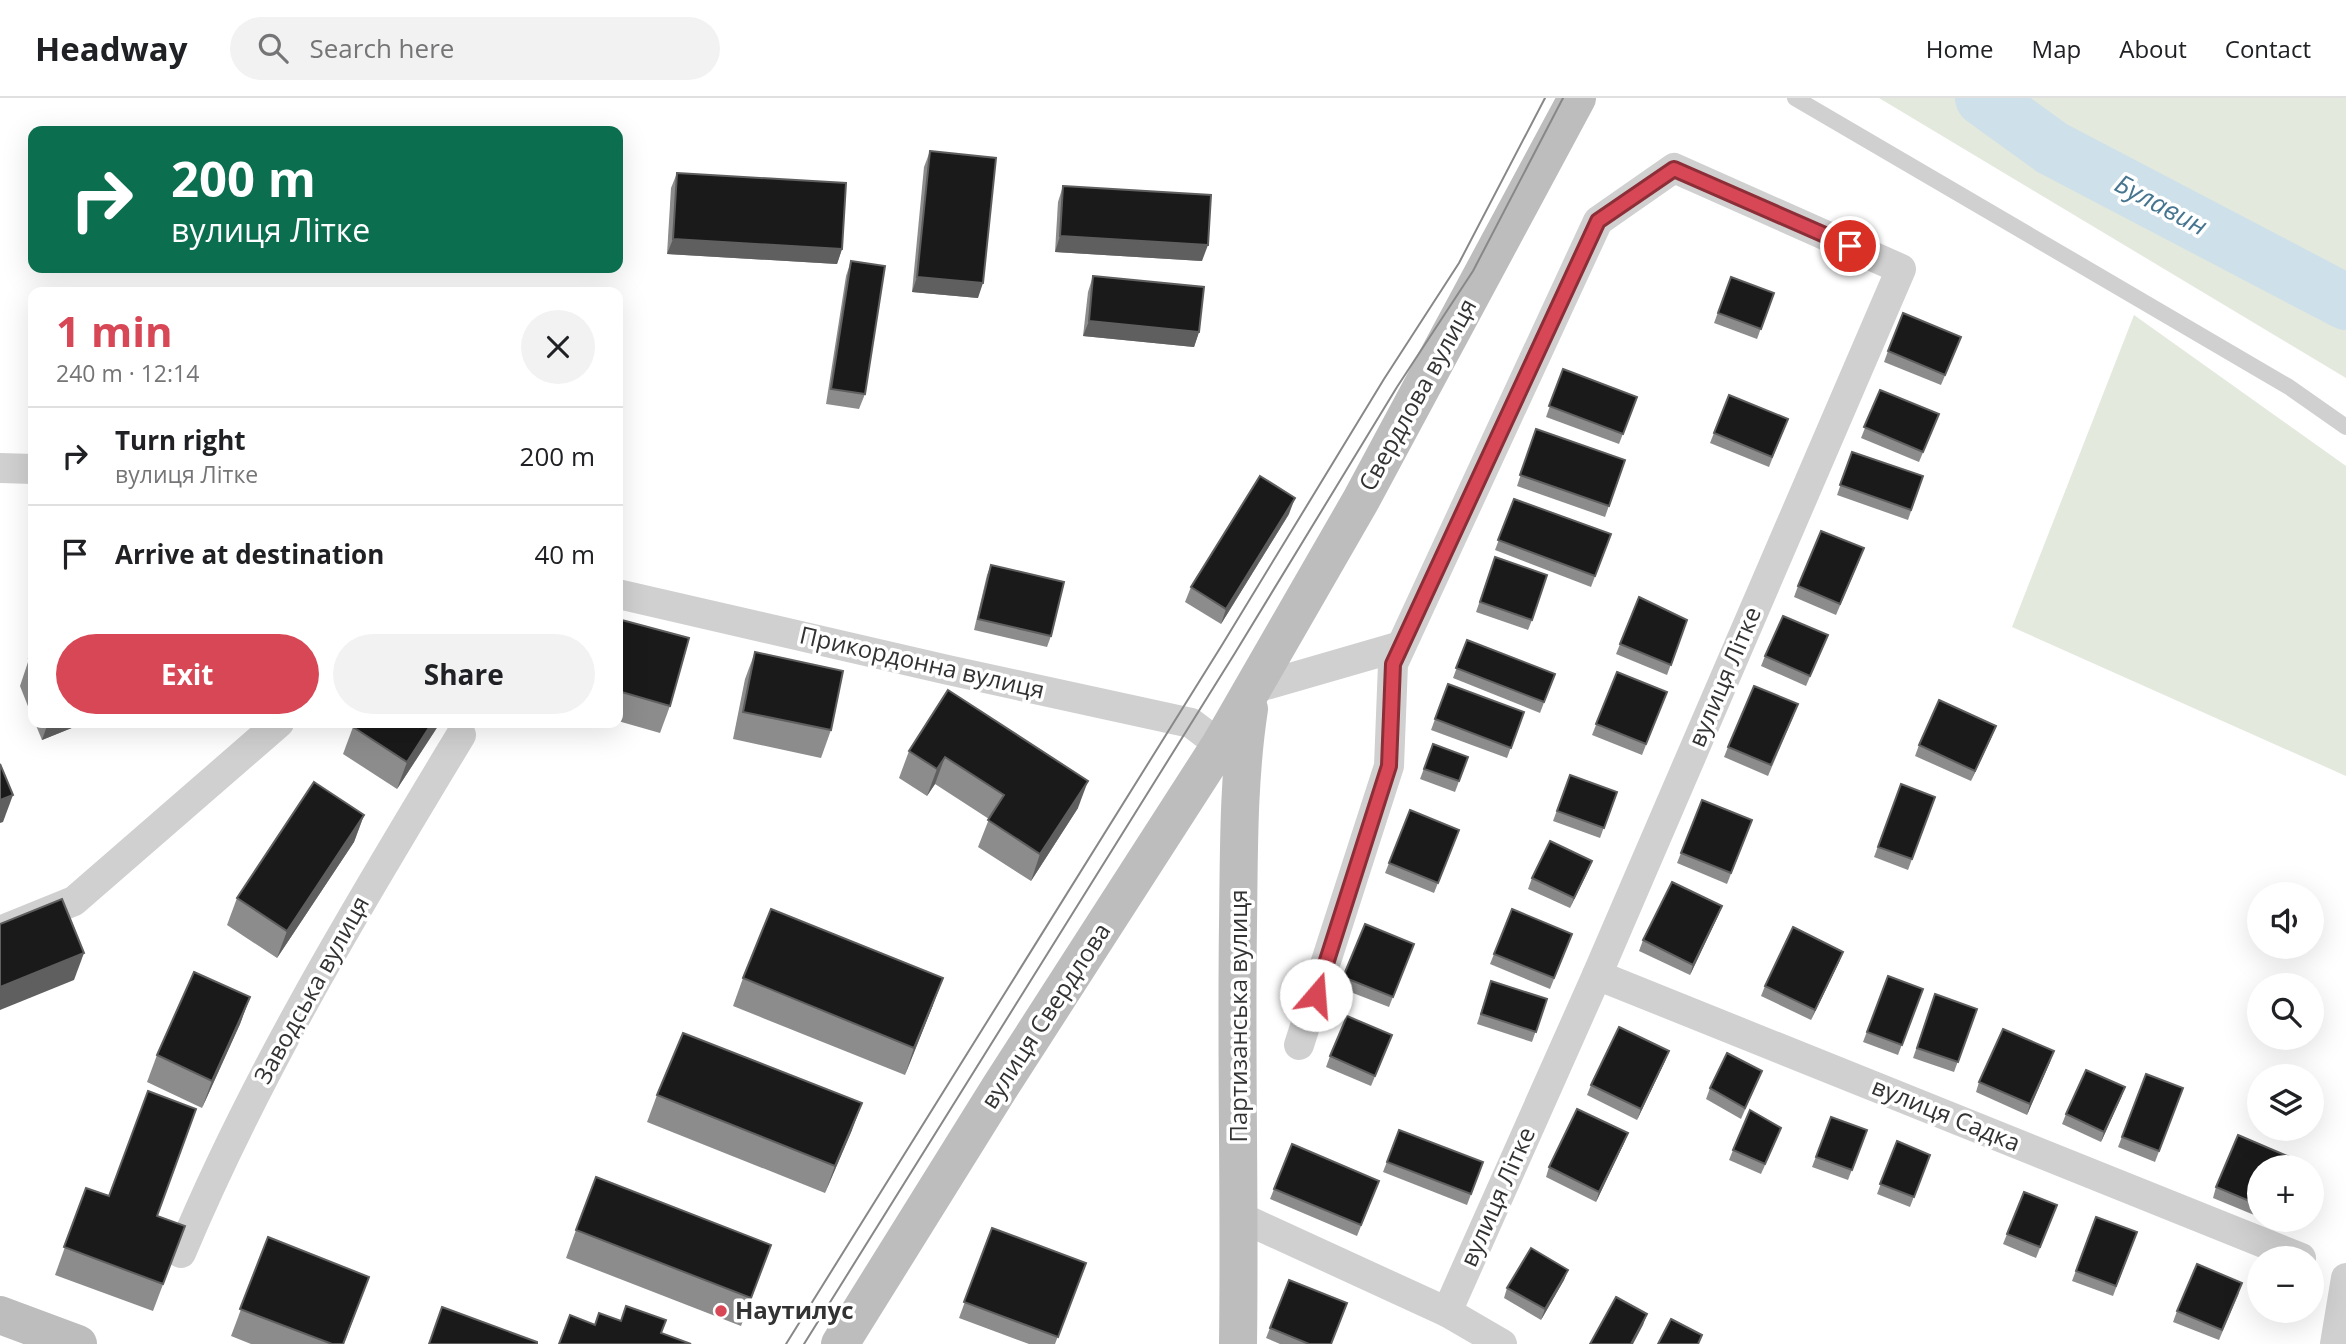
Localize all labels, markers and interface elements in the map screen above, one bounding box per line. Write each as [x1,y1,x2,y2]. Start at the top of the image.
search box [230,17,720,80]
text: Headway [35,26,188,71]
icon: search [254,29,292,67]
text: Search here [310,30,454,66]
text: Home [1926,32,1994,65]
text: Map [2032,32,2081,65]
text: About [2119,32,2187,65]
text: Contact [2225,32,2311,65]
text: 200 m [171,145,316,211]
icon: right [56,154,147,245]
water label: Булавин [2109,165,2214,243]
text: вулиця Літке [171,208,370,251]
pin [1820,216,1880,276]
icon: arrive [1831,227,1869,265]
street label: Свердлова вулиця [1350,292,1483,497]
text: 1 min [56,302,173,359]
button: close [521,310,595,384]
text: 240 m · 12:14 [56,357,199,389]
text: Turn right [115,422,246,458]
icon: right [56,437,94,475]
text: 200 m [520,438,595,474]
text: вулиця Літке [115,458,258,490]
icon: arrive [56,535,94,573]
text: Arrive at destination [115,536,384,572]
text: 40 m [534,536,595,572]
street label: вулиця Літке [1679,601,1768,752]
street label: Прикордонна вулиця [797,617,1048,706]
button: Exit [56,634,319,714]
button: Share [333,634,595,714]
map controls [2247,882,2324,1323]
button: sound [2247,882,2324,959]
street label: Заводська вулиця [245,889,376,1089]
street label: Партизанська вулиця [1221,890,1254,1142]
street label: вулиця Свердлова [972,916,1117,1115]
position arrow [1279,958,1353,1032]
button: search [2247,973,2324,1050]
button: layers [2247,1064,2324,1141]
street label: вулиця Садка [1867,1069,2026,1158]
street label: вулиця Літке [1451,1121,1542,1271]
button: + [2247,1155,2324,1232]
button: − [2247,1246,2324,1323]
place label: Наутилус [735,1293,854,1326]
marker: Наутилус [713,1303,729,1319]

